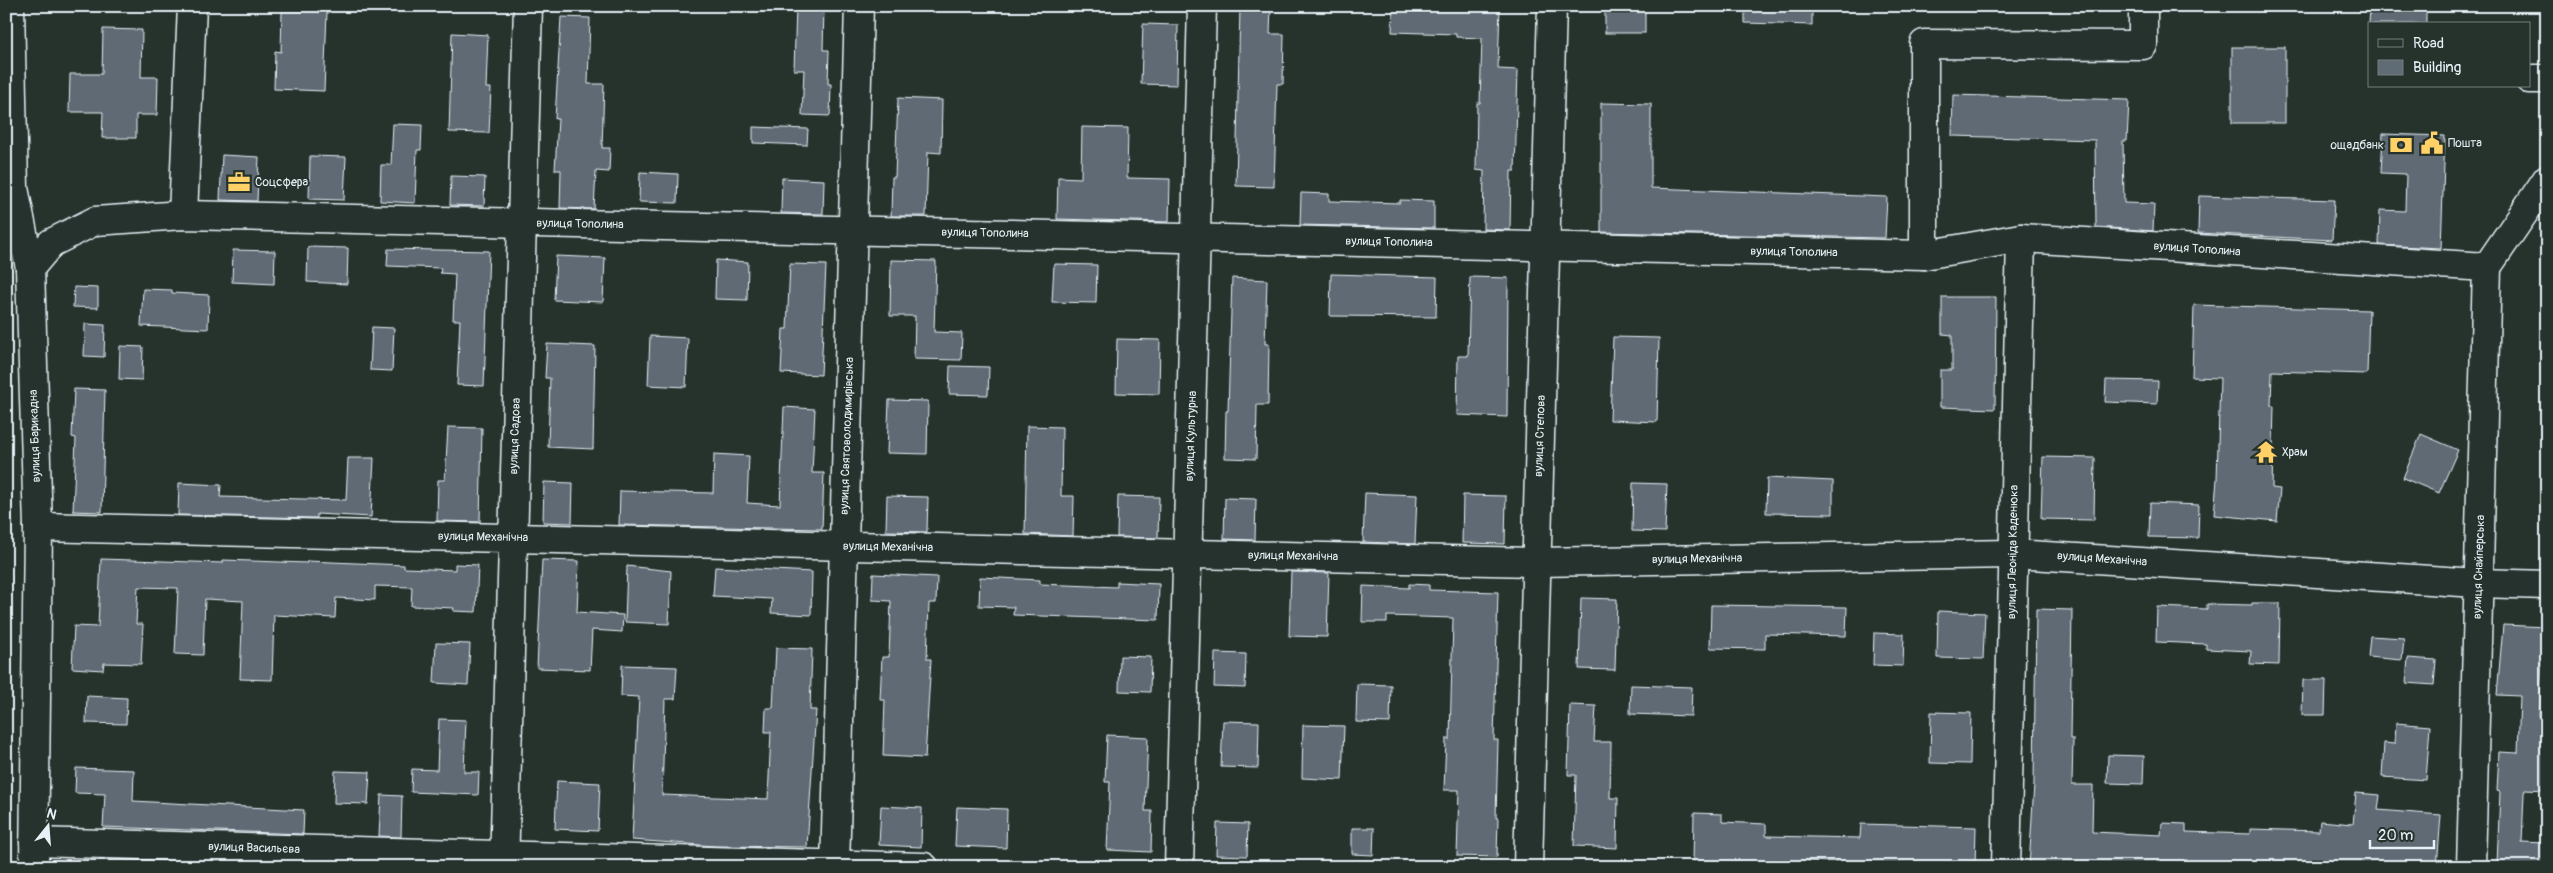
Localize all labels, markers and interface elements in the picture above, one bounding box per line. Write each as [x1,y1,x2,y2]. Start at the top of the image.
legend [2368,22,2530,88]
text: Road [2413,34,2444,53]
text: Building [2413,58,2461,77]
public building icon: Пошта [2419,130,2445,156]
bank icon: ощадбанк [2388,132,2414,158]
place label: Пошта [2448,136,2482,151]
place label: ощадбанк [2330,138,2384,153]
office icon: Соцсфера [226,169,252,195]
place label: Соцсфера [255,175,309,190]
street label: вулиця Тополина [536,216,624,232]
street label: вулиця Тополина [941,225,1029,241]
street label: вулиця Тополина [1345,234,1433,250]
street label: вулиця Тополина [2153,238,2241,260]
street label: вулиця Тополина [1750,244,1838,260]
street label: вулиця Святоволодимирівська [837,356,857,515]
street label: вулиця Барикадна [26,389,44,483]
street label: вулиця Культурна [1182,390,1200,482]
street label: вулиця Степова [1531,394,1549,477]
street label: вулиця Садова [506,397,524,475]
temple icon: Храм [2253,439,2279,465]
place label: Храм [2282,445,2308,460]
street label: вулиця Леоніда Каденюка [2004,484,2022,619]
street label: вулиця Снайперська [2470,514,2488,619]
street label: вулиця Механічна [438,529,529,545]
street label: вулиця Механічна [843,539,934,555]
street label: вулиця Механічна [1248,548,1339,564]
street label: вулиця Механічна [2056,548,2148,570]
street label: вулиця Механічна [1652,551,1743,567]
north arrow [22,800,72,850]
text: N [45,805,59,824]
scale bar [2370,818,2434,850]
text: 20 m [2378,826,2413,845]
street label: вулиця Васильєва [208,839,301,857]

